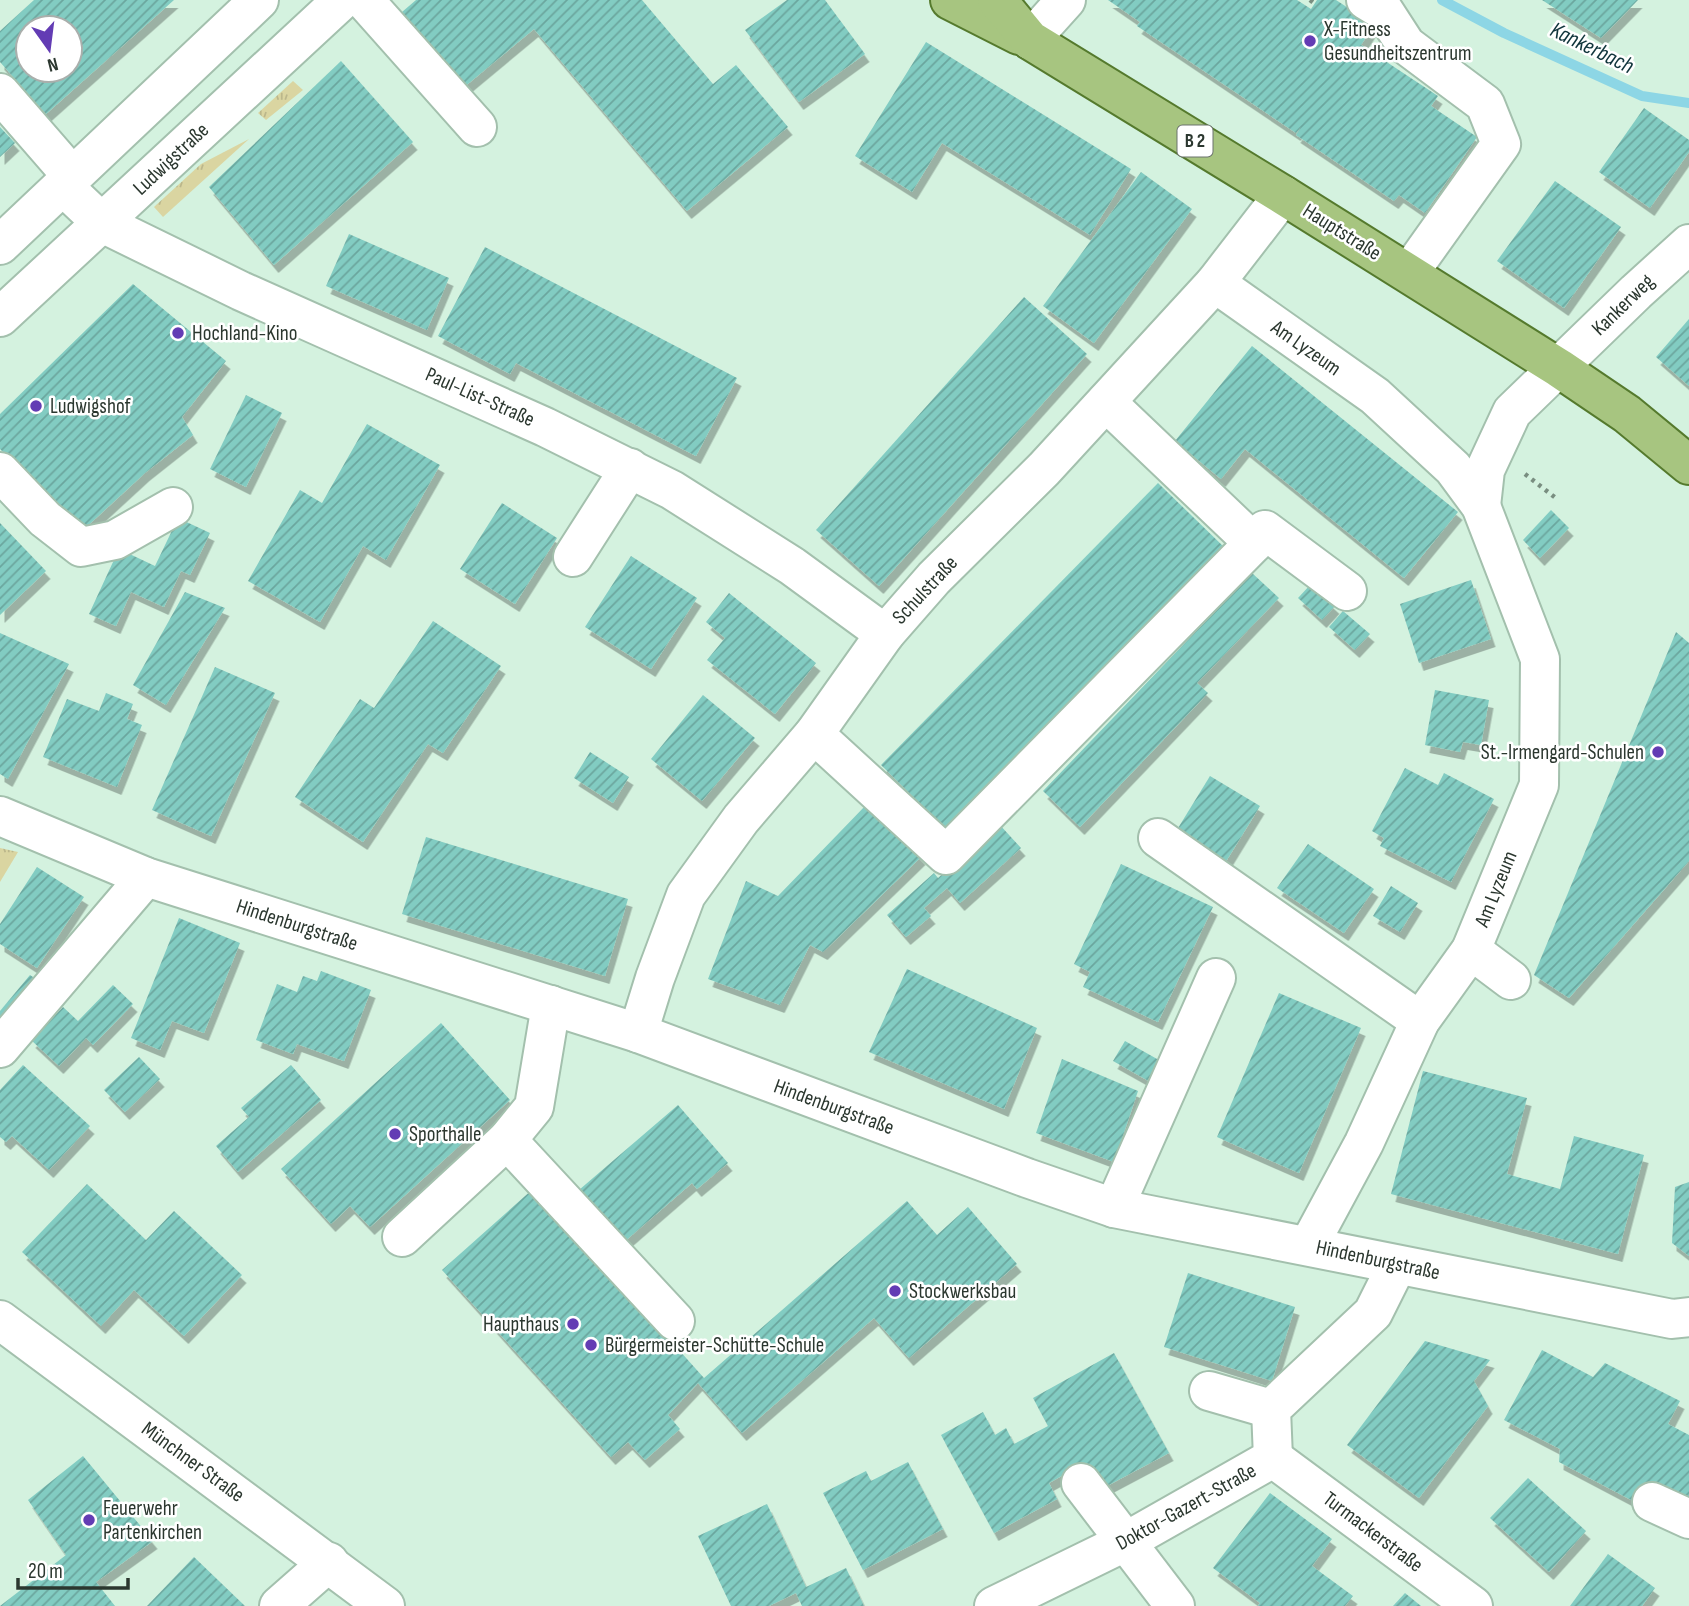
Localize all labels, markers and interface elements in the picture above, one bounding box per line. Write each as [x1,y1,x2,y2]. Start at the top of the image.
north arrow [14,14,84,84]
water label: Kankerbach [1546,16,1639,80]
place label: X-Fitness Gesundheitszentrum [1323,17,1471,66]
marker: X-Fitness Gesundheitszentrum [1302,33,1318,49]
text: N [45,52,60,76]
street label: Ludwigstraße [128,118,214,200]
road number: B 2 [1178,125,1212,156]
street label: Hauptstraße [1298,198,1386,266]
street label: Kankerweg [1586,269,1660,341]
street label: Am Lyzeum [1265,314,1346,381]
place label: Hochland-Kino [192,321,297,346]
marker: Hochland-Kino [170,325,186,341]
street label: Paul-List-Straße [422,362,538,432]
place label: Ludwigshof [50,394,132,419]
marker: Ludwigshof [28,398,44,414]
street label: Schulstraße [887,551,963,629]
place label: St.-Irmengard-Schulen [1481,740,1644,765]
marker: St.-Irmengard-Schulen [1650,744,1666,760]
street label: Am Lyzeum [1469,847,1523,932]
street label: Hindenburgstraße [233,894,361,956]
street label: Hindenburgstraße [770,1074,898,1140]
place label: Sporthalle [409,1122,481,1147]
marker: Sporthalle [387,1126,403,1142]
street label: Hindenburgstraße [1314,1235,1442,1285]
place label: Stockwerksbau [909,1279,1016,1304]
marker: Stockwerksbau [887,1283,903,1299]
place label: Haupthaus [483,1312,559,1337]
marker: Haupthaus [565,1316,581,1332]
place label: Bürgermeister-Schütte-Schule [605,1333,824,1358]
marker: Bürgermeister-Schütte-Schule [583,1337,599,1353]
street label: Münchner Straße [137,1416,249,1508]
street label: Doktor-Gazert-Straße [1112,1458,1260,1556]
street label: Turmackerstraße [1318,1486,1428,1578]
place label: Feuerwehr Partenkirchen [103,1496,202,1545]
marker: Feuerwehr Partenkirchen [81,1512,97,1528]
scale bar [18,1546,128,1590]
text: 20 m [28,1559,63,1584]

